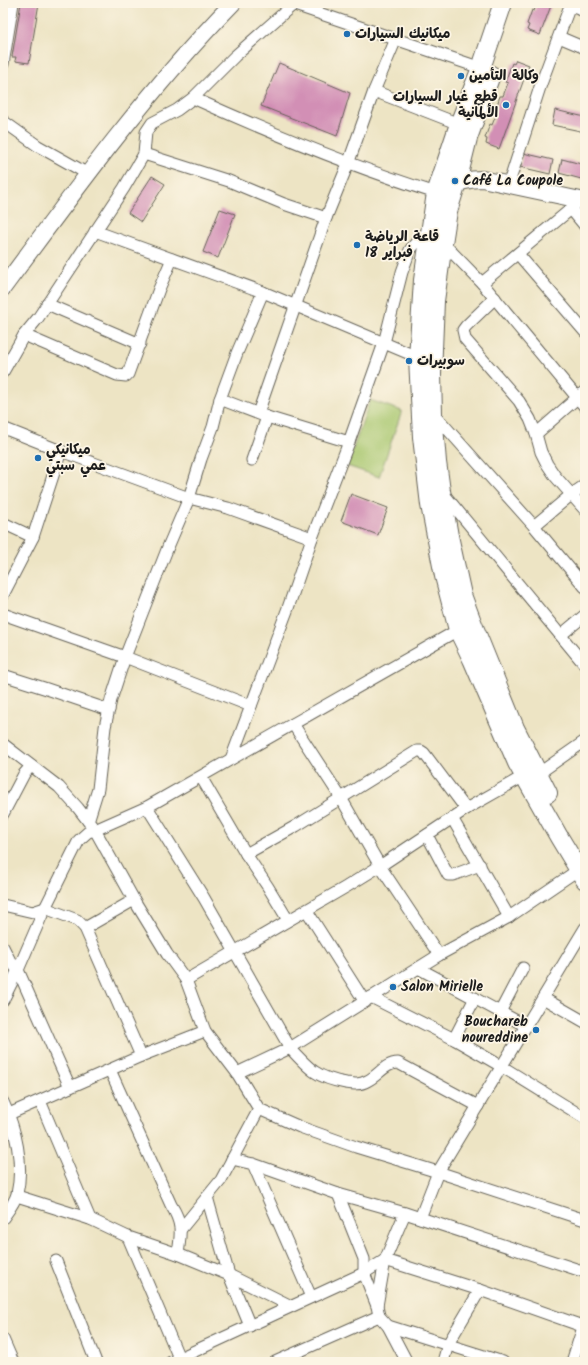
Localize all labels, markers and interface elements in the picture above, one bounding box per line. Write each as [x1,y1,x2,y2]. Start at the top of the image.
place label: ميكانيك السيارات [355,23,451,45]
marker: ميكانيك السيارات [342,29,352,39]
place label: وكالة التأمين [469,65,539,87]
marker: وكالة التأمين [456,71,466,81]
place label: قطع غيار السيارات الألمانية [393,86,498,124]
marker: قطع غيار السيارات الألمانية [501,100,511,110]
place label: Café La Coupole [463,170,563,192]
marker: Café La Coupole [450,176,460,186]
place label: قاعة الرياضة 18 فبراير [365,226,439,264]
marker: قاعة الرياضة 18 فبراير [352,240,362,250]
place label: سوبيرات [417,350,465,372]
marker: سوبيرات [404,356,414,366]
place label: ميكانيكي عمي سبتي [46,439,106,478]
marker: ميكانيكي عمي سبتي [33,453,43,463]
place label: Salon Mirielle [401,976,483,998]
marker: Salon Mirielle [388,982,398,992]
place label: Bouchareb noureddine [462,1011,528,1049]
marker: Bouchareb noureddine [531,1025,541,1035]

